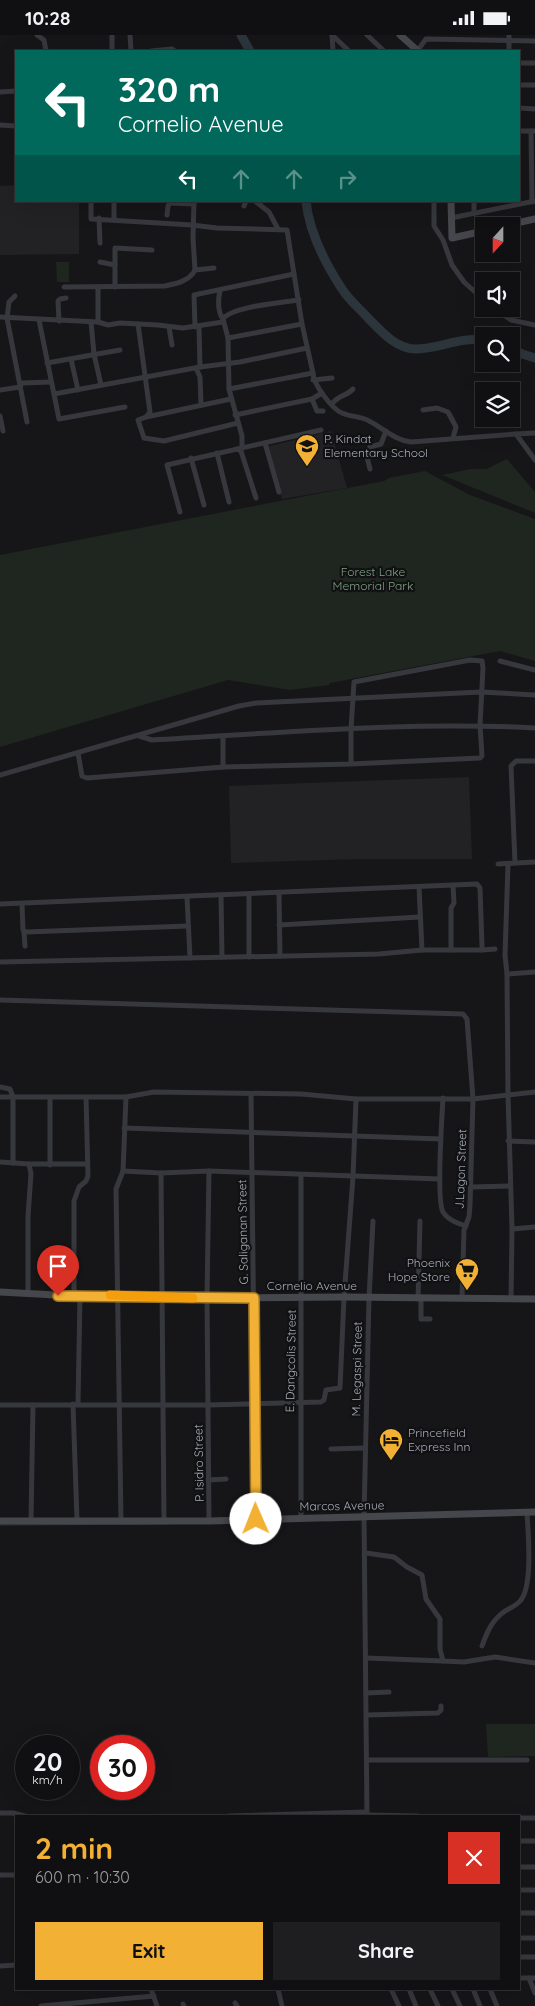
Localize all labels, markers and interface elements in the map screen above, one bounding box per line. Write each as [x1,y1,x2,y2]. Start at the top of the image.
text: 10:28 [25,6,70,30]
text: 320 m [118,67,220,111]
icon: left [35,70,100,135]
text: Cornelio Avenue [118,110,284,138]
icon: left [174,165,202,193]
icon: ahead [227,165,255,193]
icon: ahead [280,165,308,193]
icon: right [333,165,361,193]
north arrow [475,217,520,263]
map controls [475,217,520,427]
button: sound [475,272,520,317]
button: search [475,327,520,372]
button: layers [475,382,520,427]
place label: P. Kindat Elementary School [324,431,428,460]
school or university icon: P. Kindat Elementary School [294,433,320,467]
park label: Forest Lake Memorial Park [333,564,413,593]
street label: J.Lagon Street [452,1129,469,1209]
street label: G. Saliganan Street [234,1179,251,1285]
pin [37,1245,79,1296]
icon: arrive [44,1252,72,1280]
place label: Phoenix Hope Store [388,1255,450,1284]
supermarket icon: Phoenix Hope Store [454,1257,480,1291]
street label: Cornelio Avenue [267,1278,357,1293]
street label: E. Dangcolis Street [282,1309,299,1413]
street label: M. Legaspi Street [348,1322,365,1416]
street label: P. Isidro Street [190,1424,207,1502]
place label: Princefield Express Inn [408,1425,470,1454]
hotel icon: Princefield Express Inn [378,1427,404,1461]
position arrow [229,1492,281,1544]
street label: Marcos Avenue [299,1497,385,1514]
speed limit sign: 30 [90,1735,155,1800]
text: 20 [33,1746,62,1777]
text: km/h [32,1772,63,1787]
text: 2 min [35,1829,113,1867]
button: close [448,1832,500,1884]
text: 600 m · 10:30 [35,1867,130,1887]
button: Exit [35,1922,263,1980]
button: Share [273,1922,500,1980]

